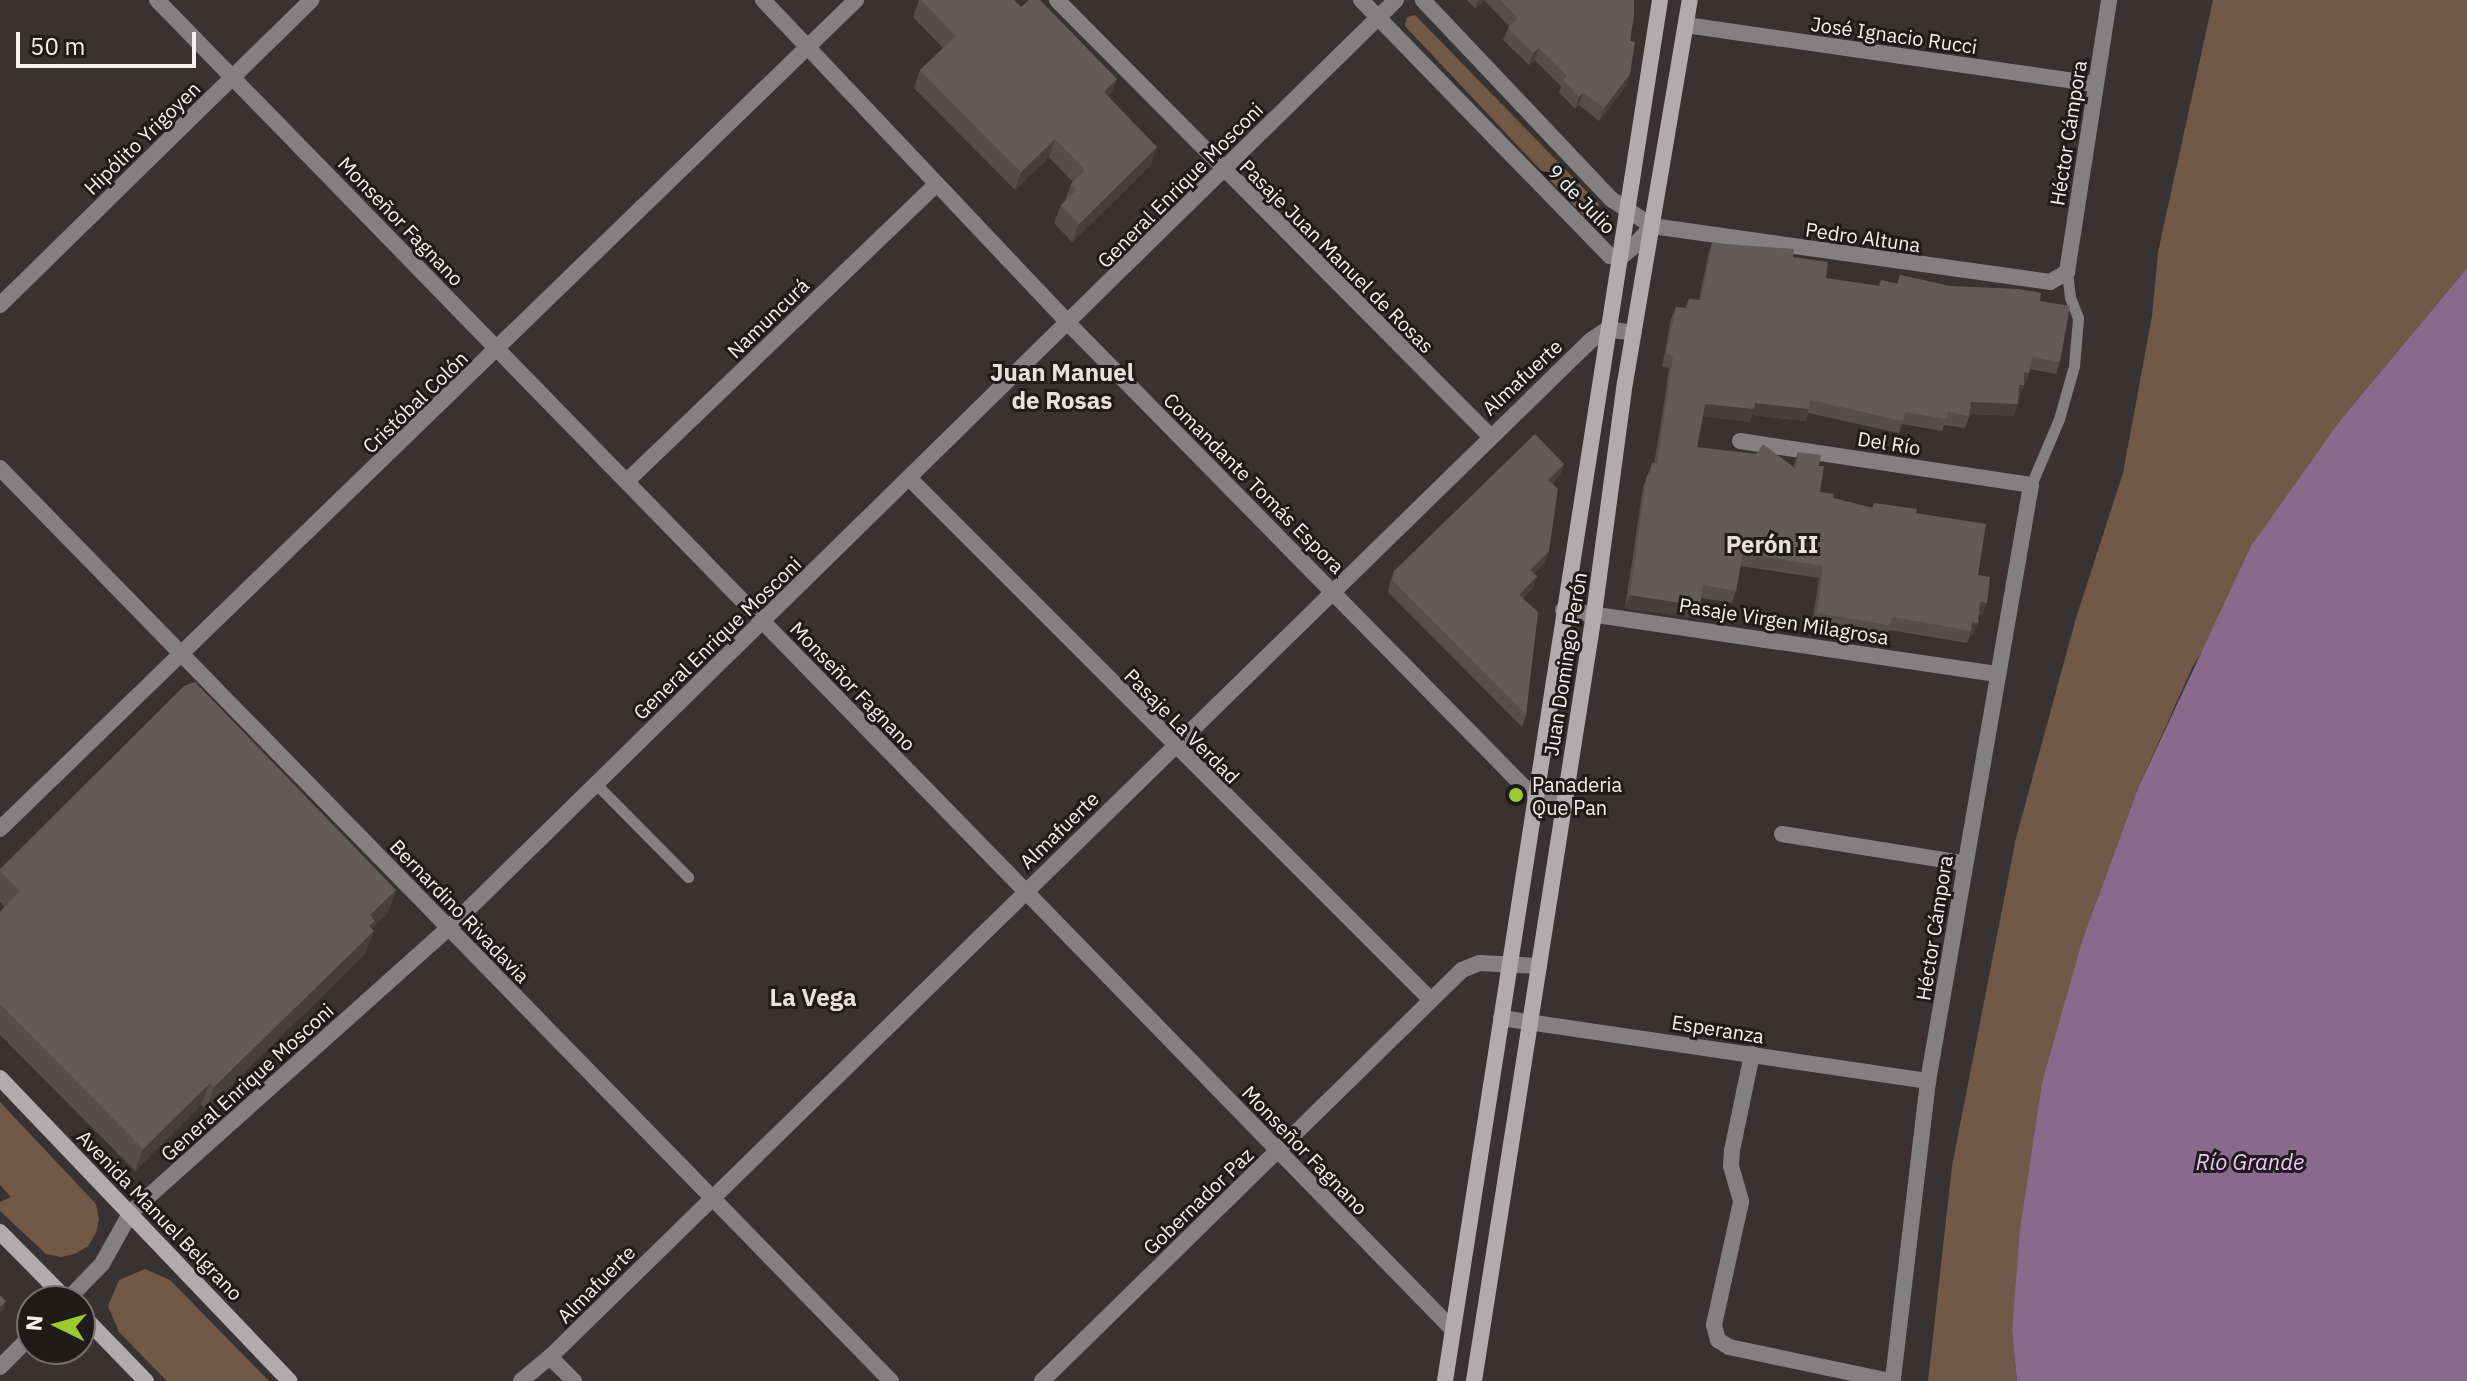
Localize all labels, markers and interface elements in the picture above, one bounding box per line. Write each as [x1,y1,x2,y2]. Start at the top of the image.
street label: José Ignacio Rucci [1809,11,1979,59]
scale bar [20,16,200,66]
text: 50 m [30,30,85,62]
street label: Héctor Cámpora [2045,59,2091,207]
street label: Hipólito Yrigoyen [79,76,205,200]
street label: General Enrique Mosconi [1092,97,1268,273]
street label: Monseñor Fagnano [333,151,469,291]
street label: Pasaje Juan Manuel de Rosas [1235,154,1439,358]
street label: 9 de Julio [1543,159,1621,239]
street label: Pedro Altuna [1804,217,1922,257]
street label: Namuncurá [722,273,814,363]
street label: Almafuerte [1477,334,1567,420]
street label: Cristóbal Colón [358,346,472,458]
district label: Juan Manuel de Rosas [990,359,1134,415]
street label: Comandante Tomás Espora [1159,388,1349,578]
street label: Del Río [1856,426,1922,460]
district label: Perón II [1726,531,1818,559]
street label: General Enrique Mosconi [628,552,806,724]
street label: Juan Domingo Perón [1539,570,1591,758]
street label: Pasaje Virgen Milagrosa [1677,593,1891,649]
street label: Monseñor Fagnano [785,616,921,756]
street label: Pasaje La Verdad [1119,663,1245,789]
place label: Panaderia Que Pan [1532,772,1622,819]
street label: Almafuerte [1014,786,1104,874]
marker: Panaderia Que Pan [1507,786,1525,804]
street label: Bernardino Rivadavia [385,834,535,988]
street label: Héctor Cámpora [1911,854,1957,1002]
district label: La Vega [769,984,857,1012]
street label: General Enrique Mosconi [156,998,338,1166]
street label: Esperanza [1670,1010,1766,1048]
street label: Monseñor Fagnano [1237,1080,1373,1220]
street label: Avenida Manuel Belgrano [72,1125,248,1305]
street label: Gobernador Paz [1138,1142,1258,1260]
water label: Río Grande [2196,1149,2304,1175]
street label: Almafuerte [552,1240,640,1328]
north arrow [16,1285,96,1365]
text: N [18,1314,49,1332]

